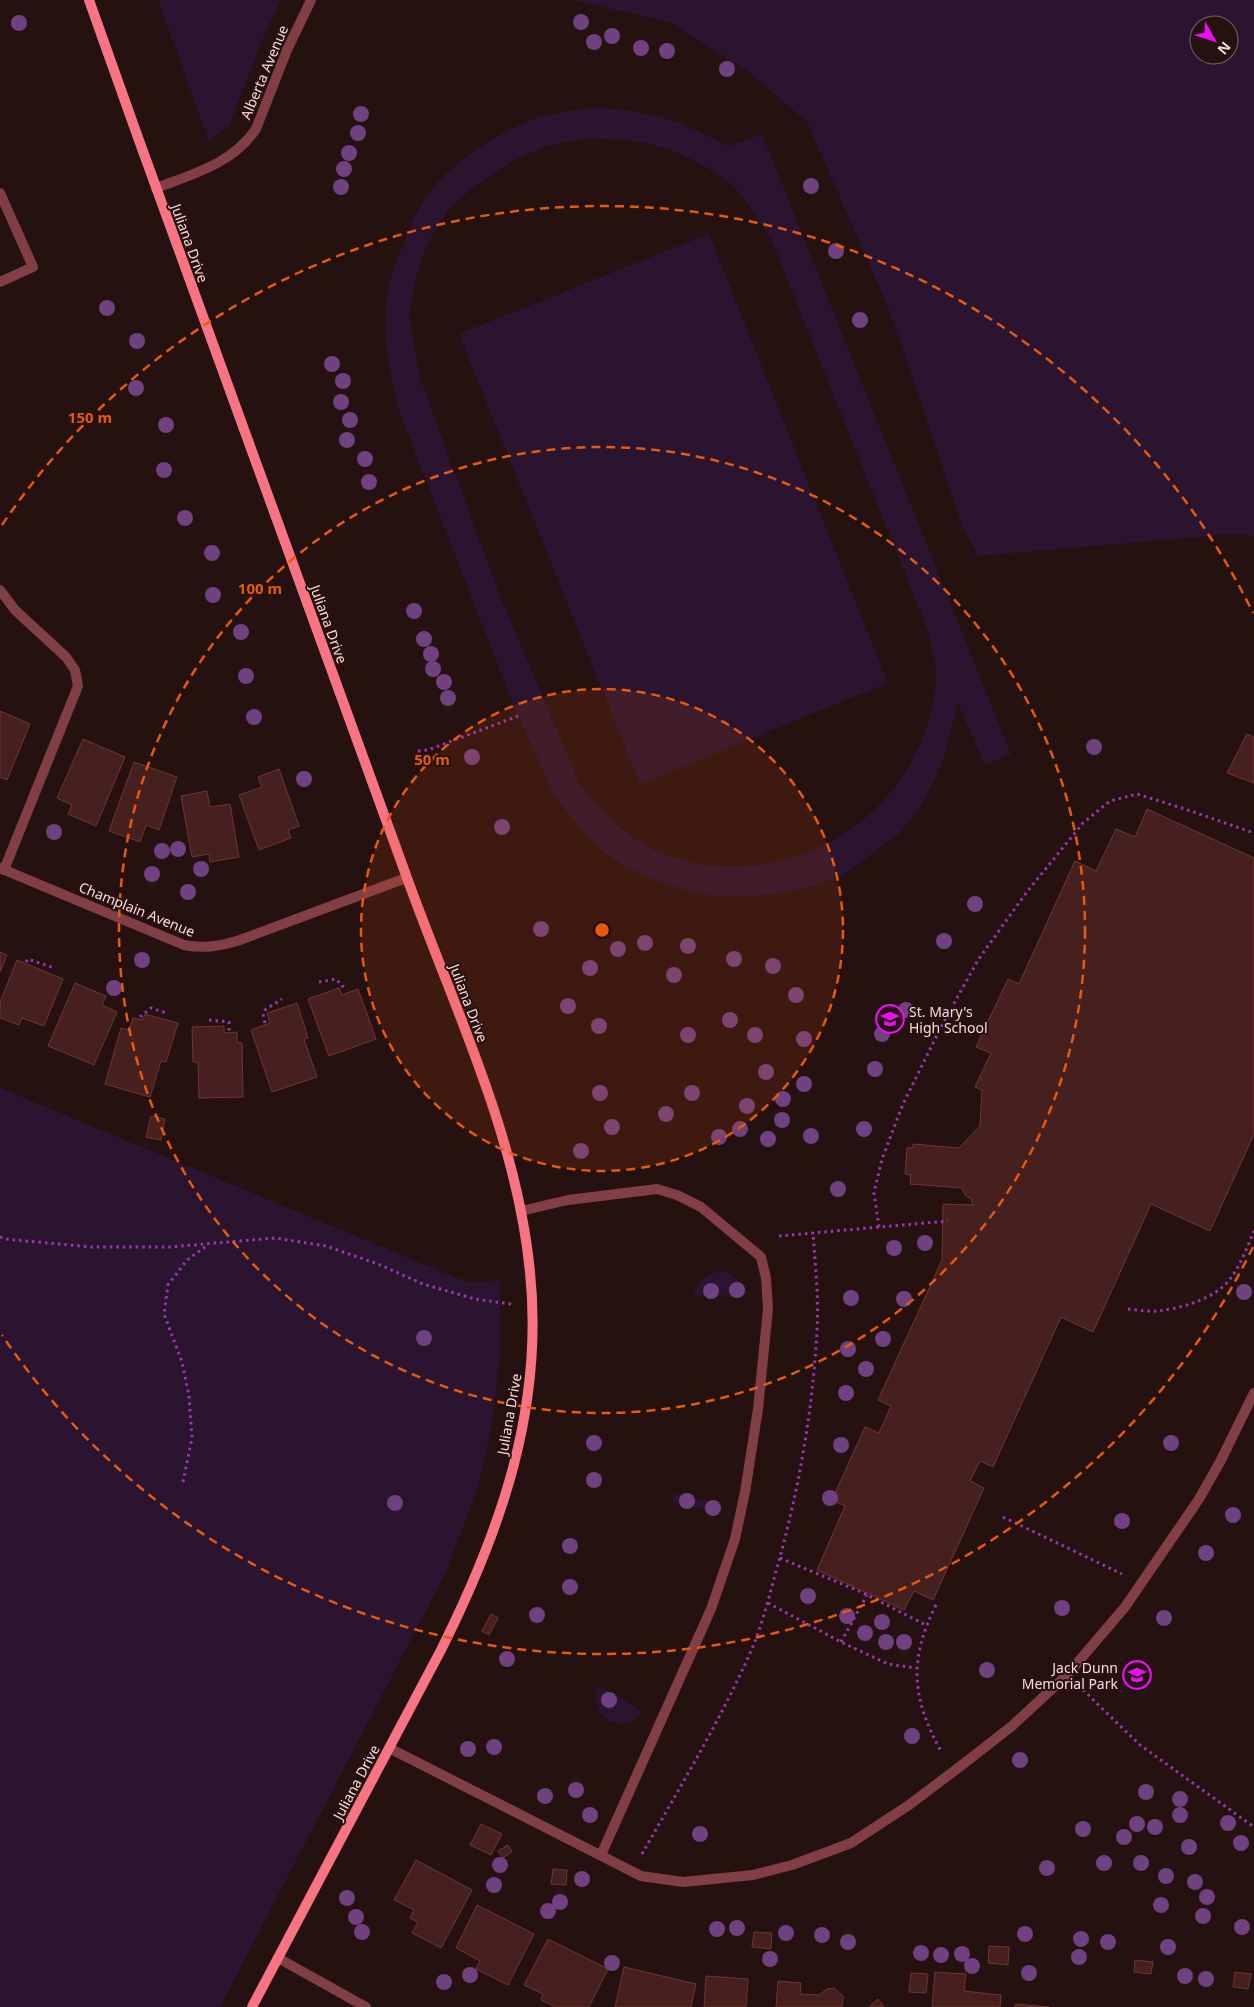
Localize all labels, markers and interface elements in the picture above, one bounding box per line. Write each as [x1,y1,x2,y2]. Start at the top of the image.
north arrow [1189,15,1239,65]
street label: Alberta Avenue [236,22,292,122]
text: N [1214,38,1235,59]
street label: Juliana Drive [166,199,213,285]
text: 150 m [68,407,112,427]
text: 100 m [238,578,282,598]
street label: Juliana Drive [305,580,352,666]
text: 50 m [414,749,450,769]
street label: Champlain Avenue [76,877,198,941]
centre of rings [593,921,611,939]
street label: Juliana Drive [445,959,493,1045]
place label: St. Mary's High School [909,1002,988,1037]
school or university icon: St. Mary's High School [875,1004,905,1034]
street label: Juliana Drive [492,1372,526,1458]
place label: Jack Dunn Memorial Park [1022,1658,1119,1693]
school or university icon: Jack Dunn Memorial Park [1122,1660,1152,1690]
street label: Juliana Drive [327,1741,384,1825]

